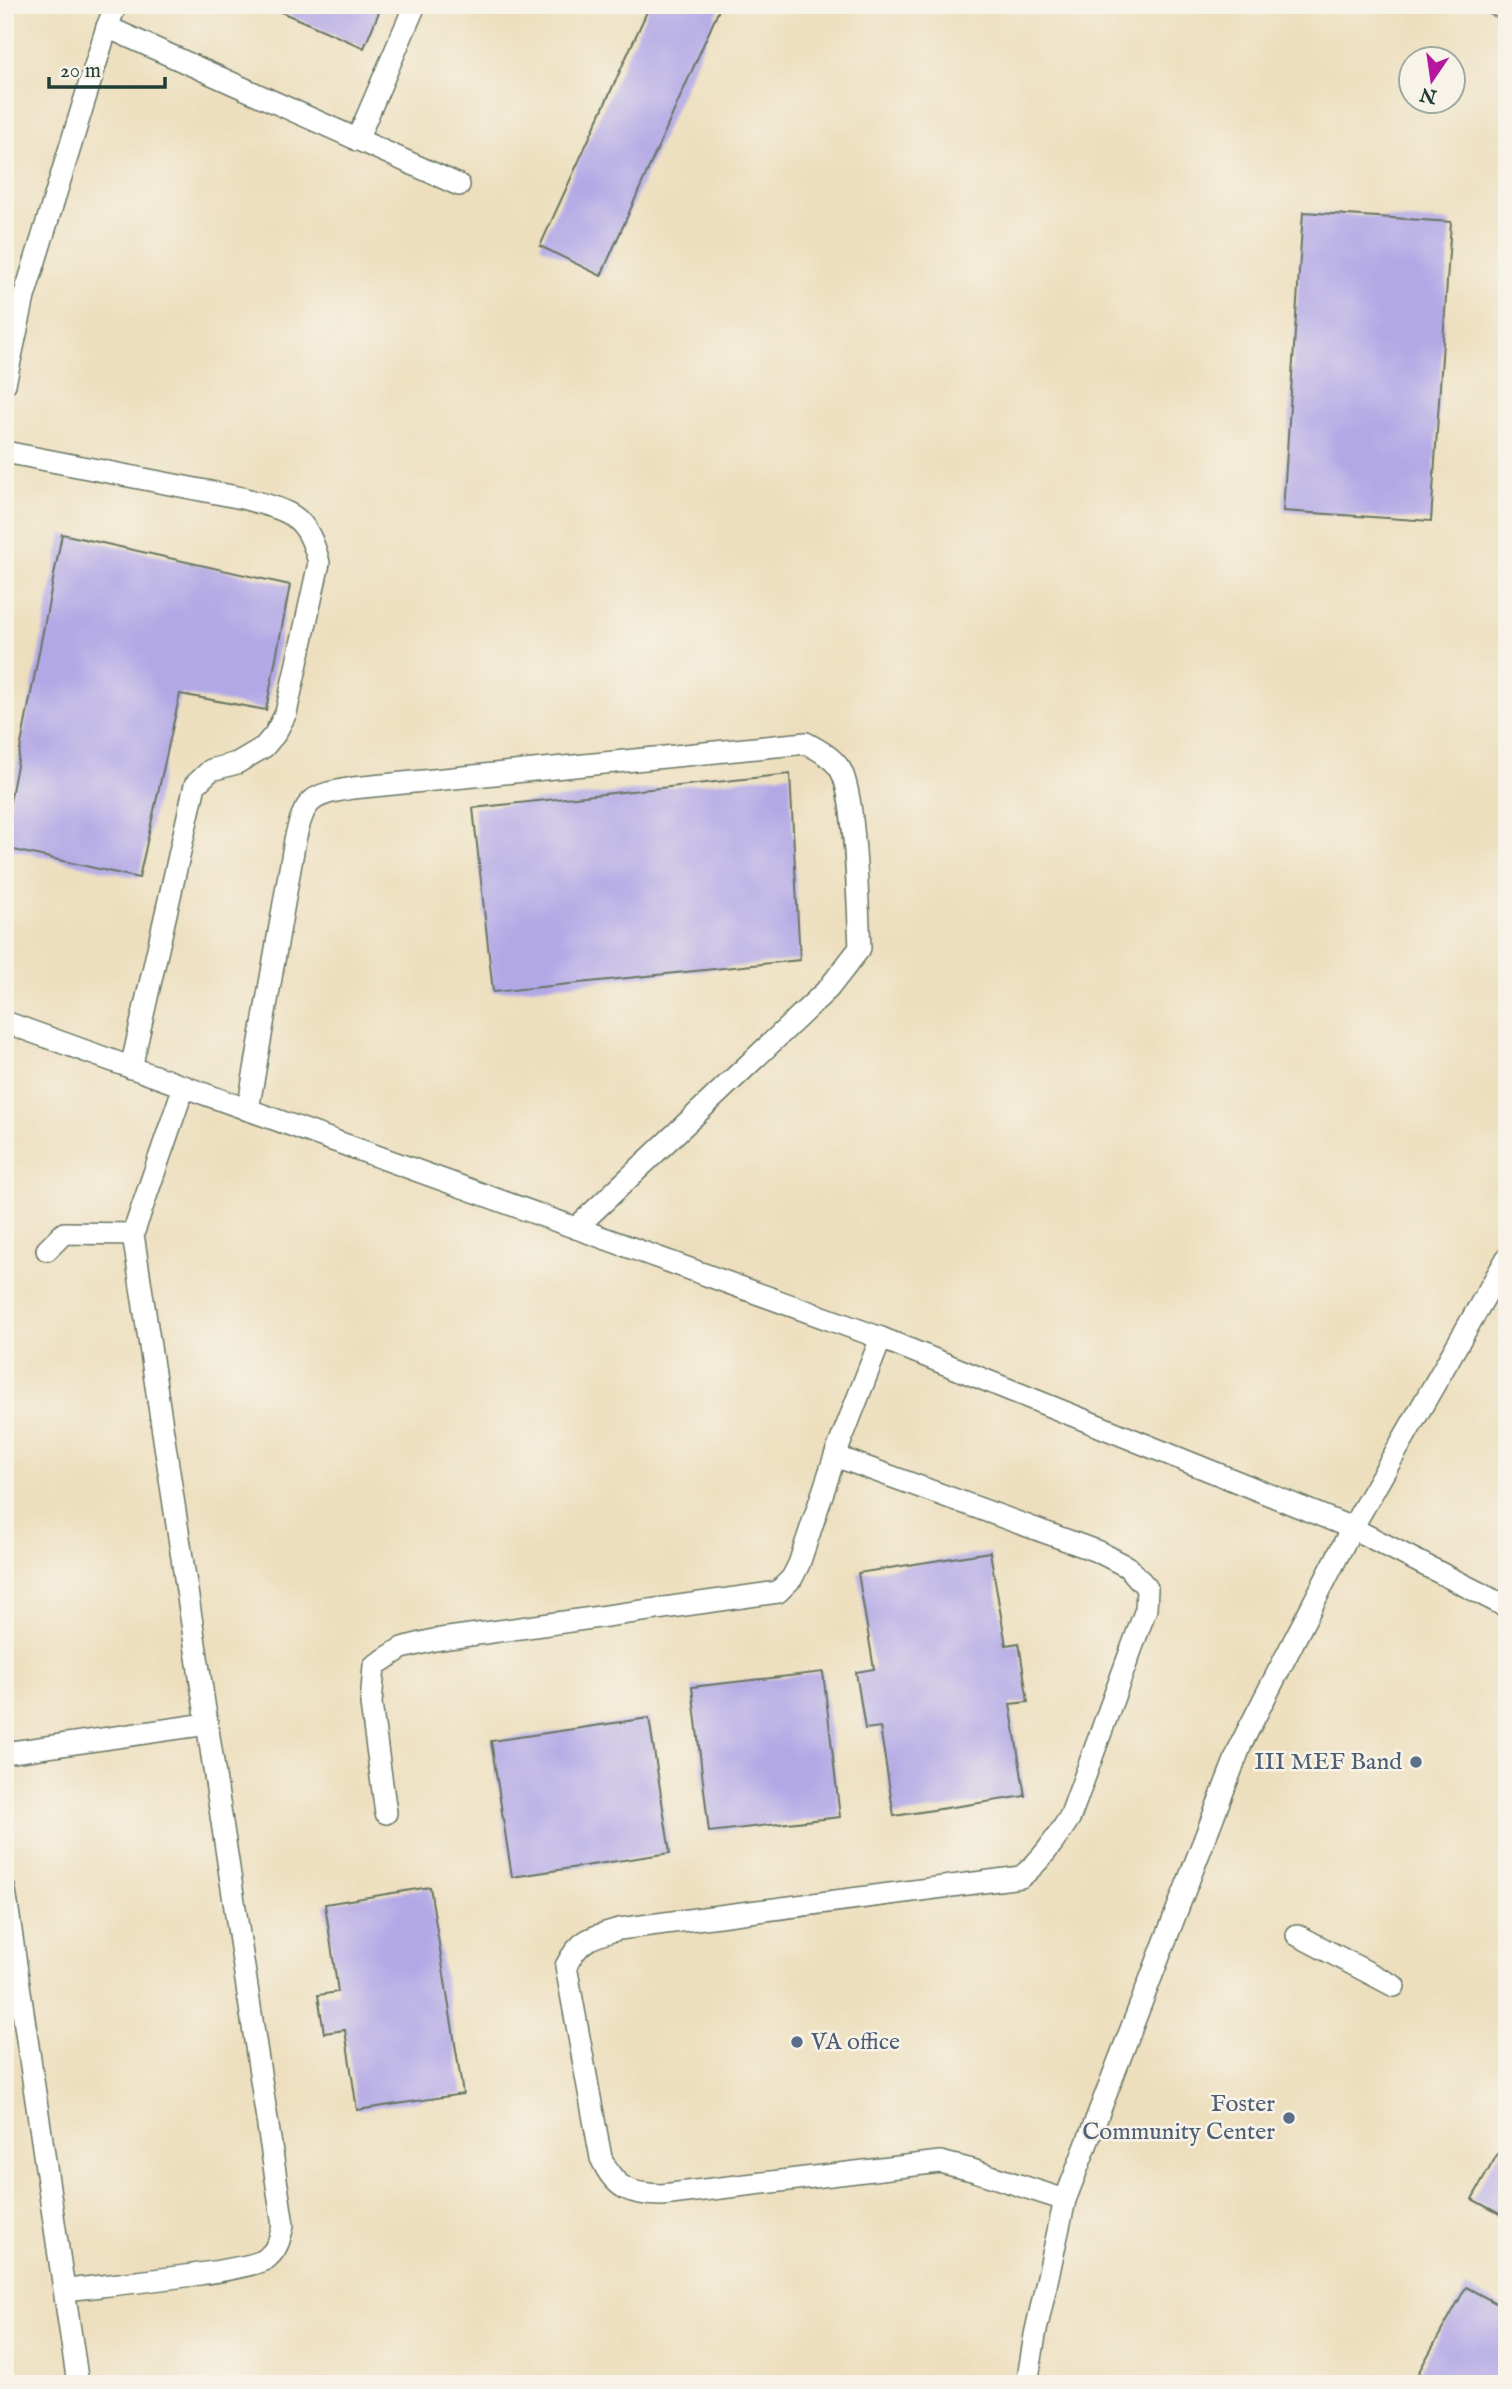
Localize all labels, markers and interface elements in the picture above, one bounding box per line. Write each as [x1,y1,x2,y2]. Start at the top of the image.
scale bar [49,46,164,90]
north arrow [1396,46,1466,116]
text: 20 m [60,58,101,85]
text: N [1417,81,1440,108]
place label: III MEF Band [1254,1747,1402,1778]
marker: III MEF Band [1408,1754,1424,1770]
place label: VA office [810,2027,900,2058]
marker: VA office [789,2034,805,2050]
place label: Foster Community Center [1082,2089,1275,2148]
marker: Foster Community Center [1281,2110,1297,2126]

